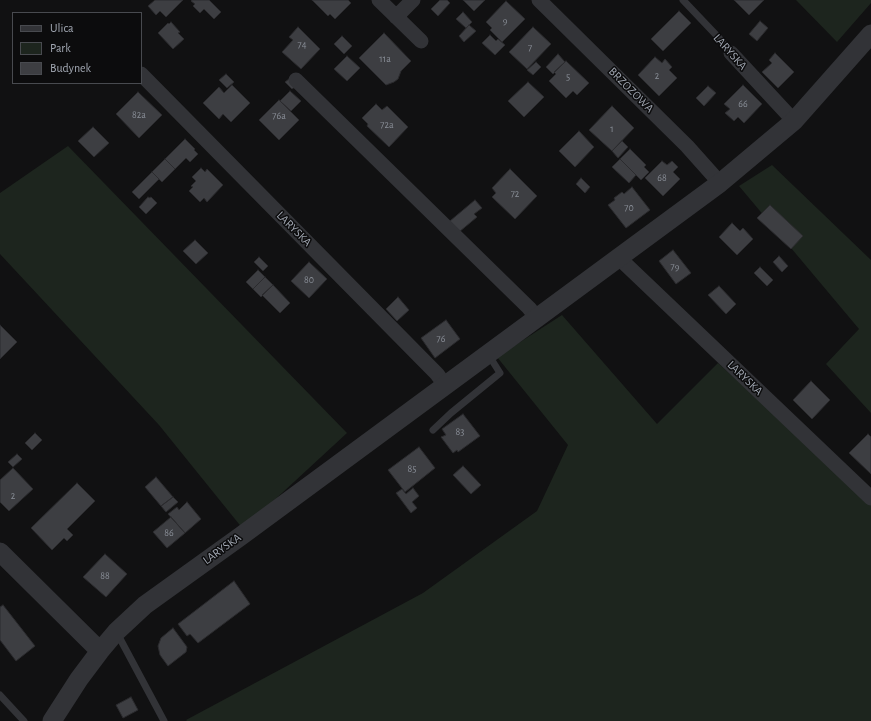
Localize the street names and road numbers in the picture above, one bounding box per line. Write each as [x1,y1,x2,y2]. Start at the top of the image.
street label: LARYSKA [710,31,750,73]
street label: BRZOZOWA [605,64,657,116]
street label: LARYSKA [273,208,315,250]
street label: LARYSKA [724,358,766,398]
street label: LARYSKA [200,530,244,568]

